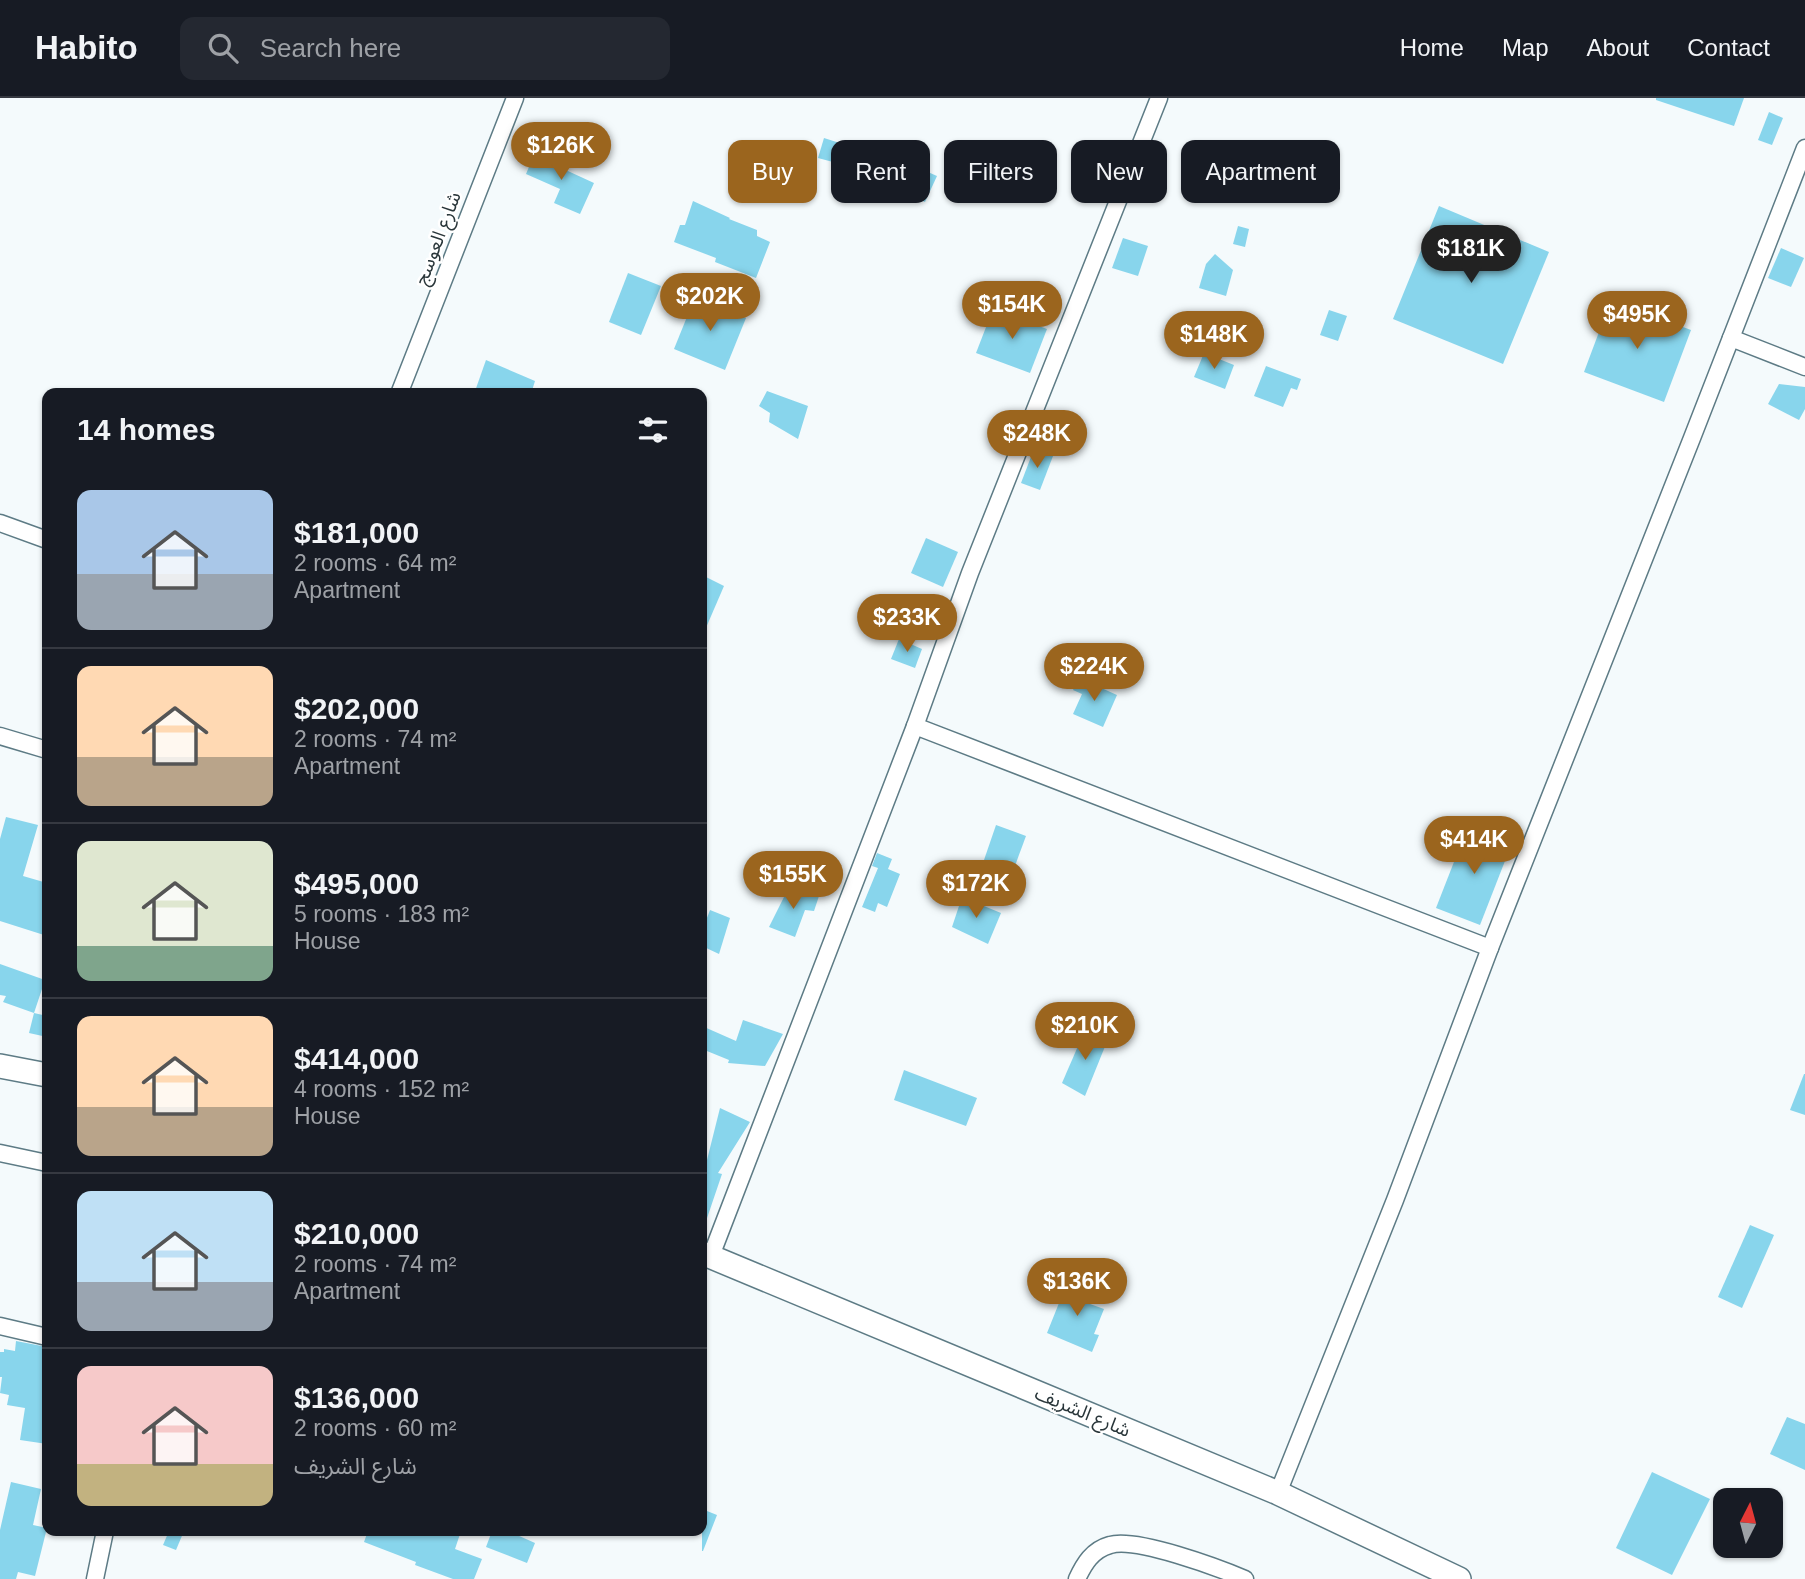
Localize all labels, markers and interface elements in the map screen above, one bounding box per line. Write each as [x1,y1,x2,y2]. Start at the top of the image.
search box [180,17,670,80]
text: Habito [35,29,138,66]
icon: search [204,29,242,67]
text: Search here [260,33,401,63]
text: Home [1400,34,1464,61]
text: Map [1502,34,1549,61]
text: About [1587,34,1649,61]
text: Contact [1687,34,1770,61]
pin: $126K [512,122,610,182]
text: $126K [527,132,595,158]
chip: Buy [728,140,817,203]
chip: Rent [831,140,930,203]
chip: Filters [944,140,1057,203]
chip: New [1071,140,1167,203]
chip: Apartment [1181,140,1340,203]
street label: شارع العوسج [410,189,469,289]
pin: $181K [1422,226,1520,285]
text: $181K [1437,235,1505,261]
pin: $202K [661,274,759,333]
pin: $154K [963,282,1061,341]
text: $202K [676,283,744,309]
text: $154K [978,291,1046,317]
pin: $495K [1588,292,1686,351]
text: $495K [1603,301,1671,327]
pin: $148K [1165,312,1263,371]
text: $148K [1180,321,1248,347]
pin: $248K [988,410,1086,470]
icon: filters [634,411,672,449]
text: 14 homes [77,413,215,446]
text: $248K [1003,420,1071,446]
text: $181,000 [294,516,419,549]
icon: home [133,518,217,602]
text: 2 rooms · 64 m² [294,550,456,576]
text: Apartment [294,577,400,603]
pin: $233K [858,594,956,654]
text: $233K [873,604,941,630]
pin: $224K [1045,644,1143,703]
text: $224K [1060,653,1128,679]
text: $202,000 [294,692,419,725]
icon: home [133,694,217,778]
text: 2 rooms · 74 m² [294,726,456,752]
text: Apartment [294,753,400,779]
pin: $414K [1425,816,1523,876]
text: $414K [1440,826,1508,852]
pin: $155K [744,852,842,911]
pin: $172K [927,860,1025,920]
text: $155K [759,861,827,887]
text: $495,000 [294,867,419,900]
icon: home [133,869,217,953]
text: $172K [942,870,1010,896]
text: 5 rooms · 183 m² [294,901,469,927]
text: House [294,928,360,954]
pin: $210K [1036,1002,1134,1062]
text: $210K [1051,1012,1119,1038]
text: $414,000 [294,1042,419,1075]
icon: home [133,1044,217,1128]
text: 4 rooms · 152 m² [294,1076,469,1102]
text: House [294,1103,360,1129]
text: $210,000 [294,1217,419,1250]
icon: home [133,1219,217,1303]
text: 2 rooms · 74 m² [294,1251,456,1277]
pin: $136K [1028,1258,1126,1318]
text: $136K [1043,1268,1111,1294]
text: Apartment [294,1278,400,1304]
text: $136,000 [294,1381,419,1414]
street label: شارع الشريف [1031,1382,1134,1444]
icon: home [133,1394,217,1478]
text: 2 rooms · 60 m² [294,1415,456,1441]
text: شارع الشريف [294,1453,417,1479]
north arrow [1713,1488,1783,1558]
map controls [1713,1488,1783,1558]

